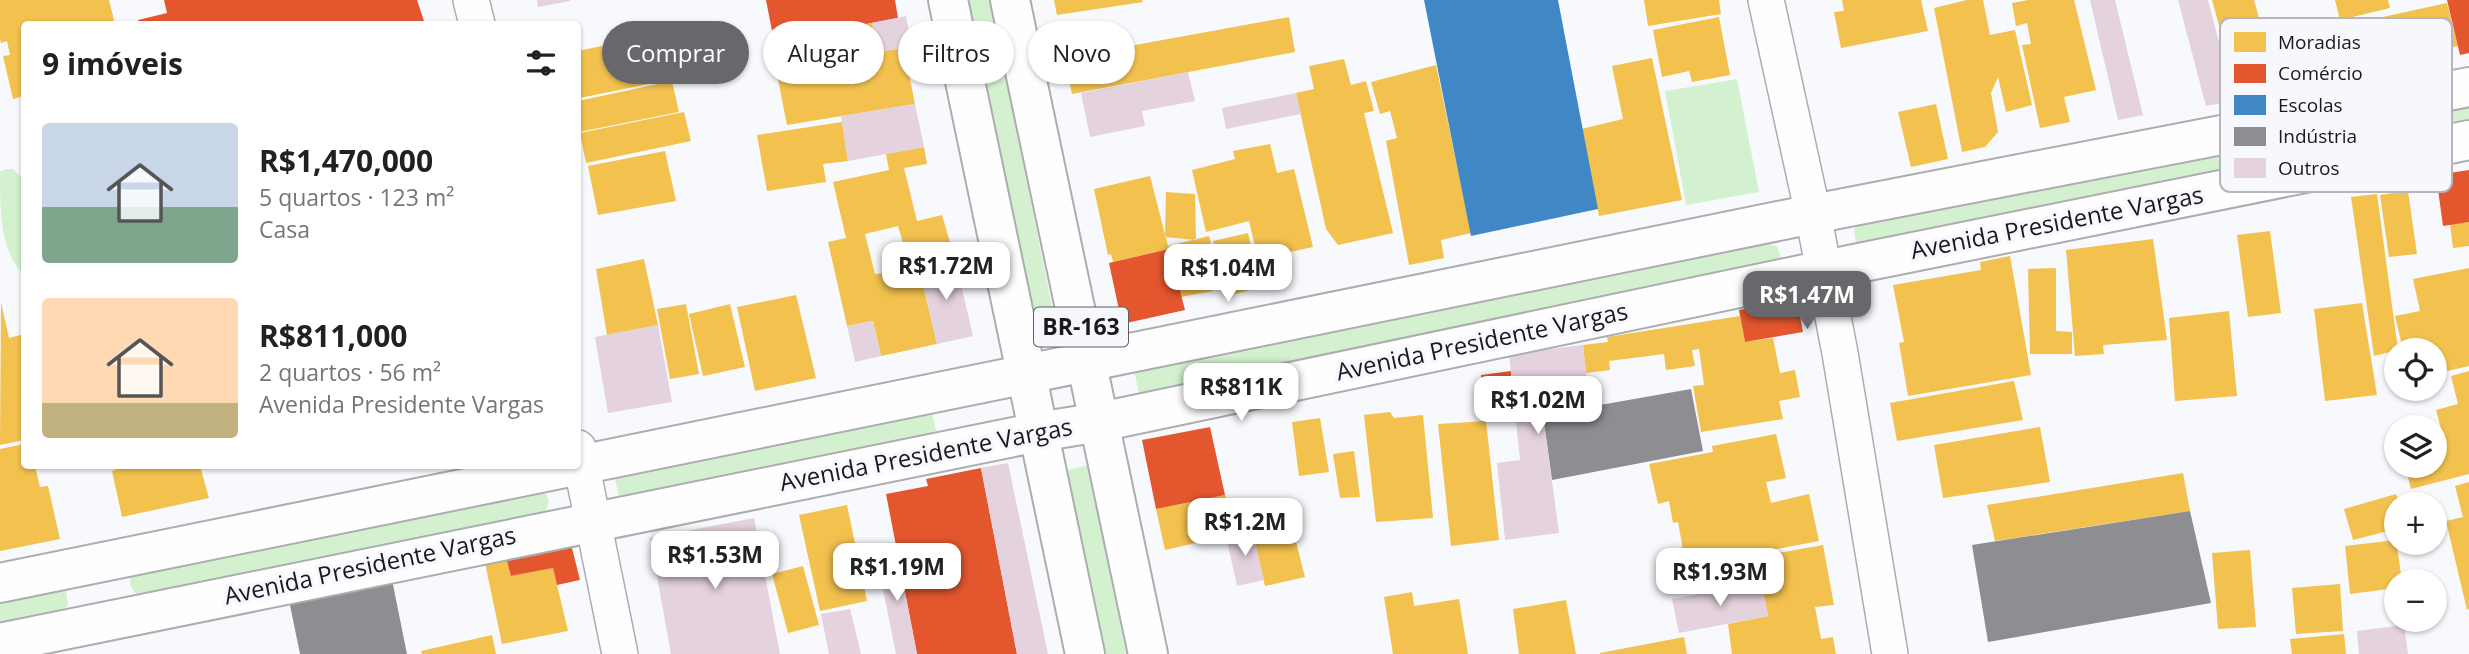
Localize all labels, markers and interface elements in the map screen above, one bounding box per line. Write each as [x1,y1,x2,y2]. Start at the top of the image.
legend [2220,18,2452,192]
chip: Comprar [602,21,749,84]
chip: Alugar [763,21,884,84]
chip: Filtros [898,21,1014,84]
chip: Novo [1028,21,1135,84]
text: Moradias [2278,29,2361,55]
text: 9 imóveis [42,43,183,84]
icon: filters [522,44,560,82]
text: Comércio [2278,60,2363,86]
text: Escolas [2278,92,2343,118]
text: Indústria [2278,123,2357,149]
text: R$1,470,000 [259,140,433,181]
icon: home [98,151,182,235]
text: Outros [2278,155,2339,181]
street label: Avenida Presidente Vargas [1908,177,2206,266]
text: 5 quartos · 123 m² [259,181,454,213]
text: Casa [259,213,310,245]
pin: R$1.72M [881,243,1011,302]
pin: R$1.04M [1163,244,1293,304]
text: R$1.72M [898,249,994,281]
text: R$1.04M [1180,251,1276,283]
pin: R$1.47M [1742,272,1872,331]
text: R$1.47M [1759,278,1855,310]
street label: Avenida Presidente Vargas [1333,293,1631,388]
road number: BR-163 [1034,308,1128,346]
text: R$811,000 [259,315,407,356]
icon: home [98,326,182,410]
map controls [2384,338,2447,632]
button: locate [2384,338,2447,401]
text: 2 quartos · 56 m² [259,356,441,388]
pin: R$811K [1184,364,1298,423]
text: R$811K [1199,370,1283,402]
pin: R$1.02M [1473,376,1603,436]
text: R$1.02M [1490,383,1586,415]
text: Avenida Presidente Vargas [259,388,544,420]
street label: Avenida Presidente Vargas [777,409,1075,498]
button: layers [2384,415,2447,478]
button: + [2384,492,2447,555]
pin: R$1.2M [1188,498,1302,558]
text: R$1.2M [1204,505,1286,537]
street label: Avenida Presidente Vargas [221,517,519,612]
pin: R$1.53M [650,532,780,591]
text: R$1.53M [667,538,763,570]
pin: R$1.19M [832,544,962,603]
pin: R$1.93M [1655,548,1785,608]
text: R$1.19M [849,550,945,582]
text: R$1.93M [1672,555,1768,587]
button: − [2384,569,2447,632]

